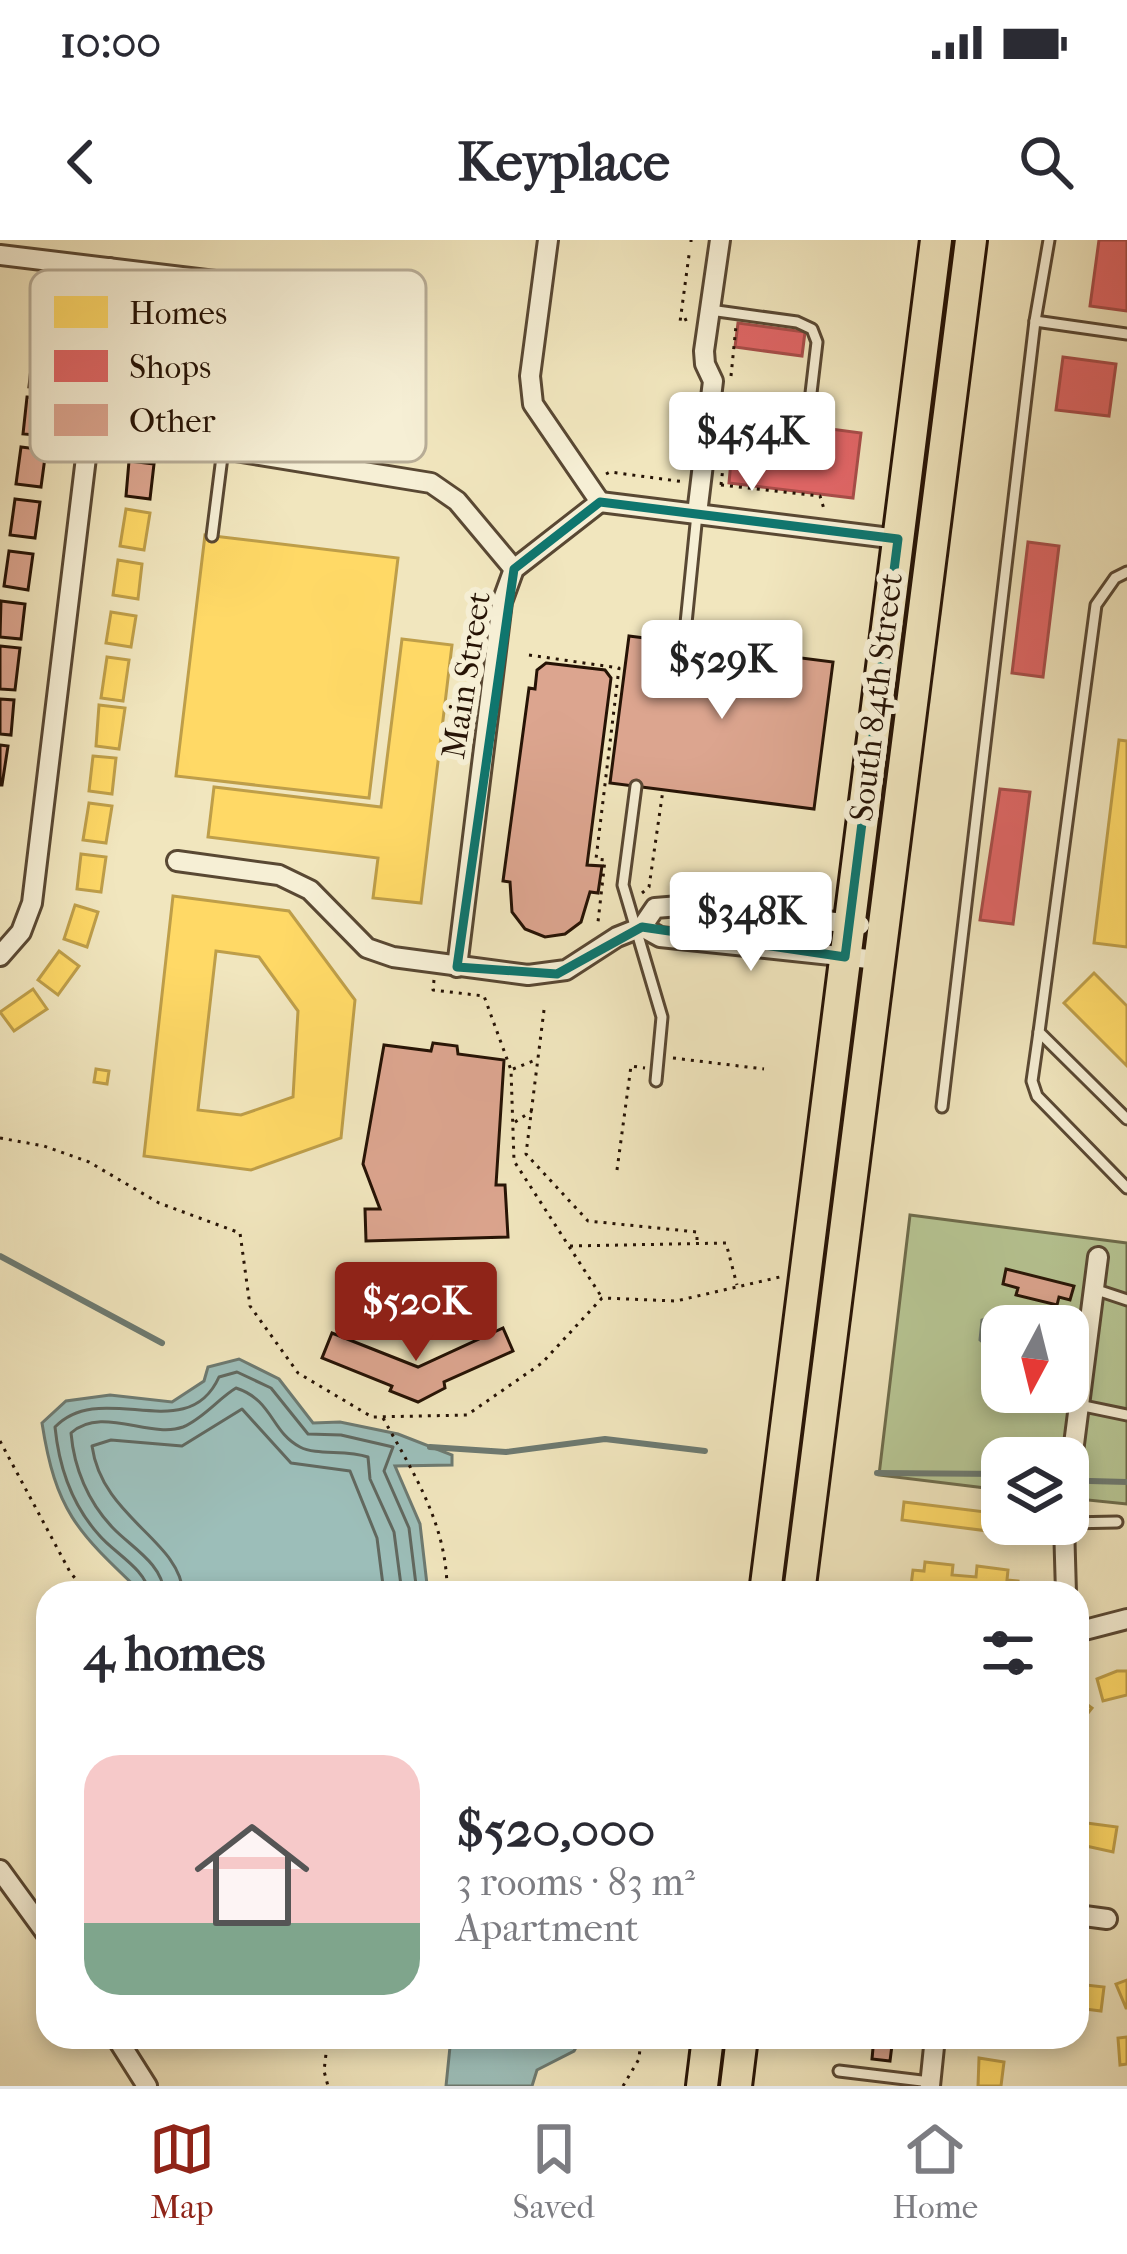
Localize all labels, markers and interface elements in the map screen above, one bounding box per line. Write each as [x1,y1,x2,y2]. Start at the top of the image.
text: 10:00 [60,16,161,69]
icon: back [48,129,114,195]
icon: search [1013,129,1079,195]
text: Keyplace [457,131,670,194]
legend [30,270,426,462]
text: Homes [129,294,227,333]
text: Shops [129,348,211,387]
pin: $454K [668,392,836,494]
text: Other [129,402,216,441]
text: $454K [696,408,808,454]
street label: South 84th Street [842,571,911,824]
street label: Main Street [434,589,499,762]
pin: $529K [638,620,806,722]
text: $529K [668,636,776,682]
pin: $348K [667,872,835,974]
text: $348K [697,888,805,934]
pin: $520K [332,1262,500,1364]
text: $520K [362,1278,470,1324]
north arrow [981,1305,1089,1413]
map controls [981,1305,1089,1545]
button: layers [981,1437,1089,1545]
icon: filters [975,1620,1041,1686]
text: 4 homes [84,1623,265,1683]
text: $520,000 [456,1799,655,1859]
icon: home [180,1803,324,1947]
text: 3 rooms · 83 m² [456,1859,695,1905]
text: Apartment [456,1905,639,1951]
tab: Map [149,2116,215,2227]
tab: Saved [513,2116,594,2227]
tab: Home [892,2116,978,2227]

